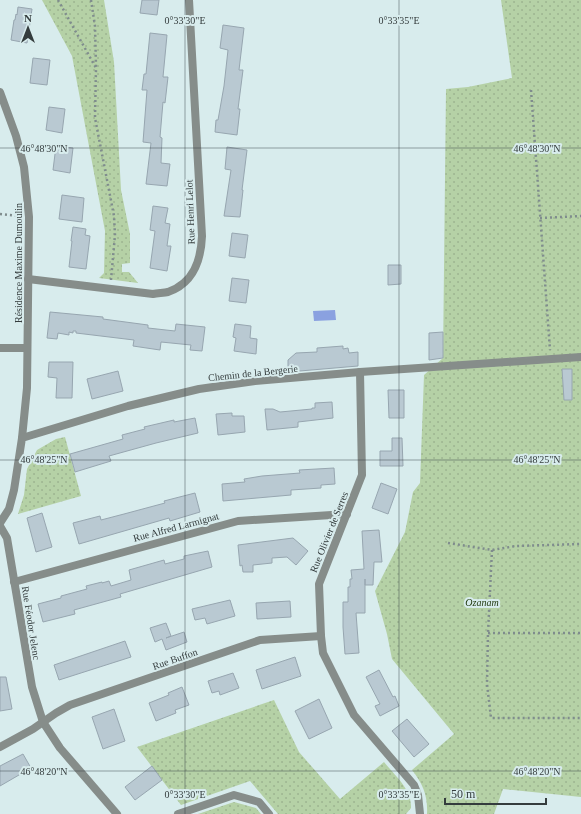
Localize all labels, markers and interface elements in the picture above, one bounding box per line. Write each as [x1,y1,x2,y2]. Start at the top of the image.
north arrow [8,8,48,48]
text: N [24,12,32,24]
text: 0°33'30"E [165,15,206,26]
text: 0°33'35"E [379,15,420,26]
text: 46°48'30"N [20,143,68,154]
text: 46°48'30"N [513,143,561,154]
street label: Rue Henri Lelot [183,179,197,245]
street label: Résidence Maxime Dumoulin [13,203,24,323]
street label: Chemin de la Bergerie [208,363,299,383]
text: 46°48'25"N [20,454,68,465]
text: 46°48'25"N [513,454,561,465]
street label: Rue Olivier de Serres [308,490,350,574]
street label: Rue Alfred Larmignat [132,510,220,544]
street label: Rue Féodor Jelenc [20,585,42,661]
park label: Ozanam [465,597,499,608]
street label: Rue Buffon [151,646,199,672]
text: 46°48'20"N [20,766,68,777]
text: 46°48'20"N [513,766,561,777]
scale bar [445,780,546,806]
text: 50 m [451,787,476,801]
text: 0°33'30"E [165,789,206,800]
text: 0°33'35"E [379,789,420,800]

